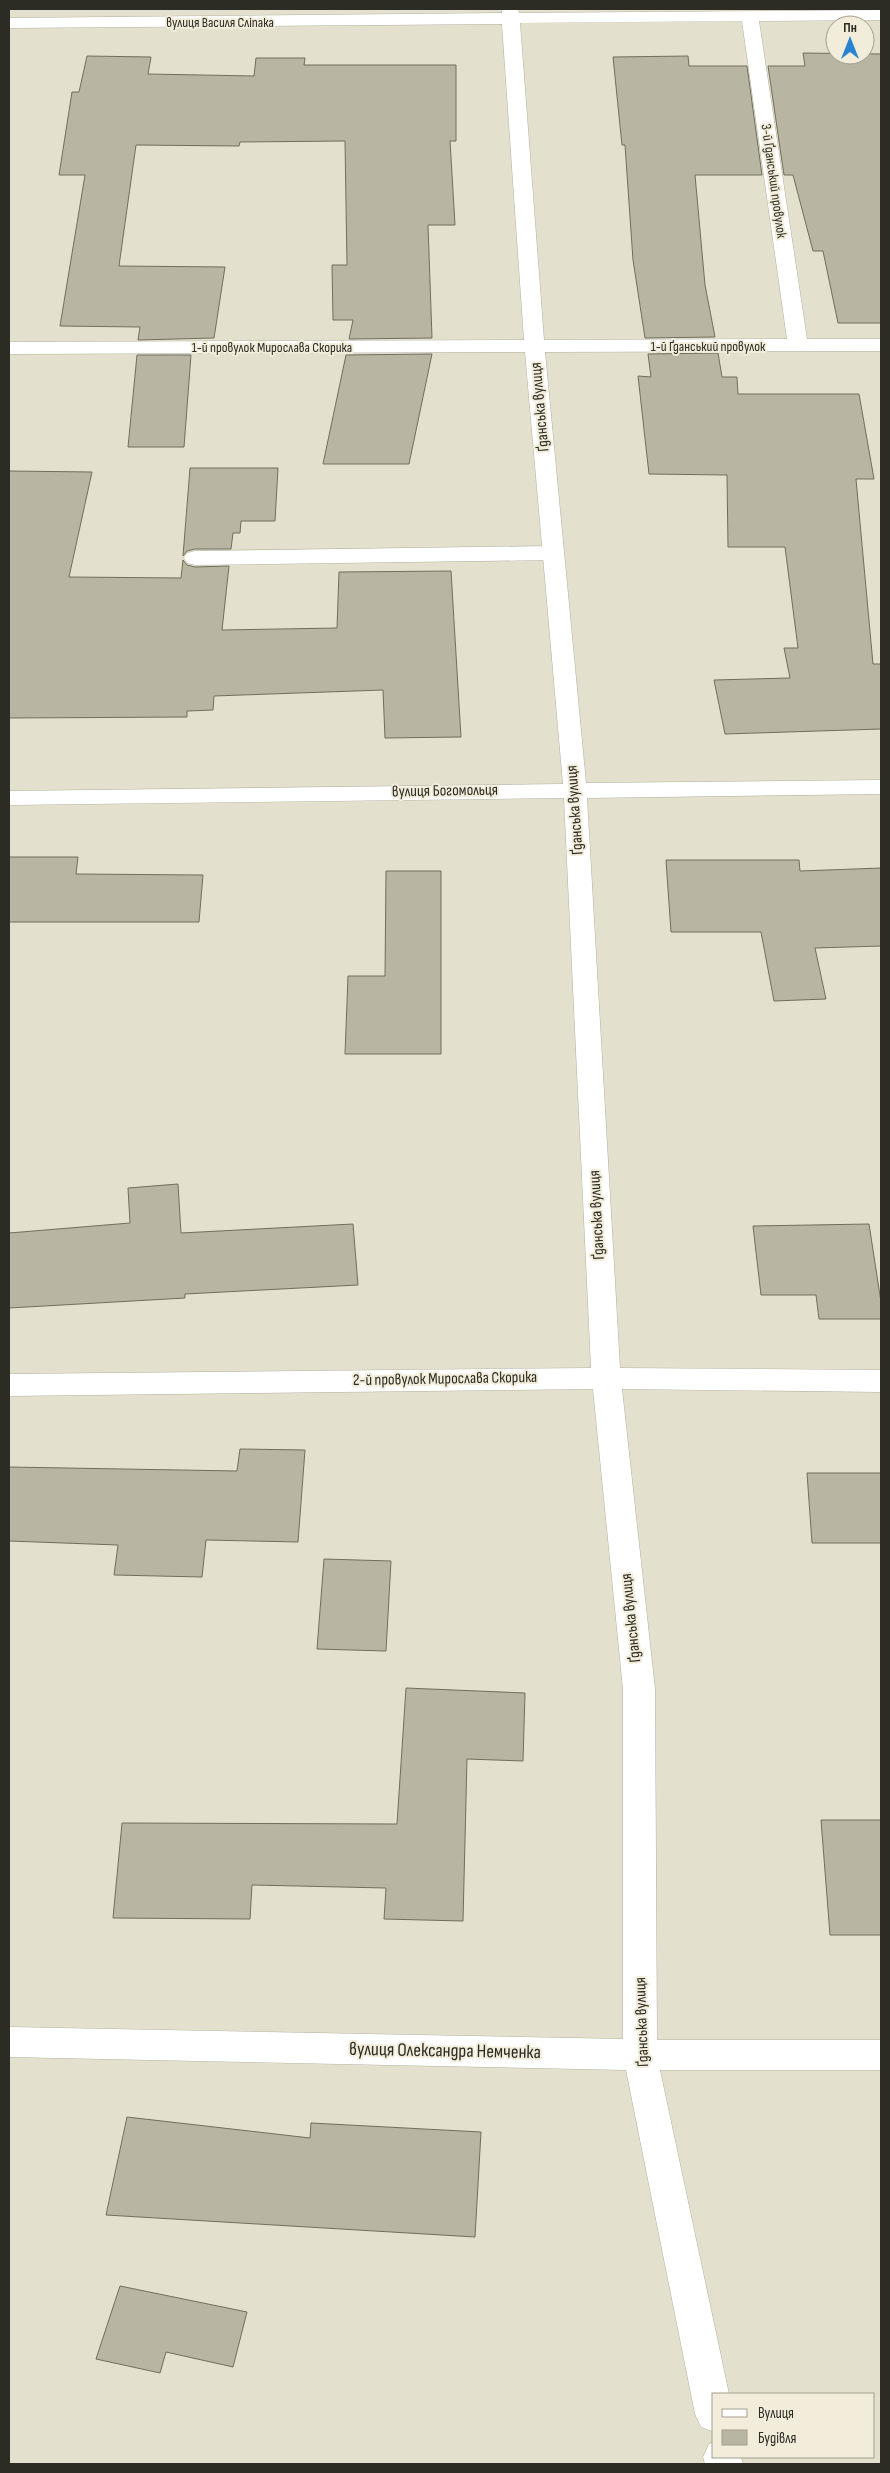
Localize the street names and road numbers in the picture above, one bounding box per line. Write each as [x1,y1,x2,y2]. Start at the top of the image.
street label: вулиця Василя Сліпака [166,14,274,31]
street label: 3-й Ґданський провулок [758,123,791,240]
street label: 1-й Ґданський провулок [651,338,766,355]
street label: 1-й провулок Мирослава Скорика [192,339,352,356]
street label: Ґданська вулиця [527,362,553,452]
street label: Ґданська вулиця [562,765,588,855]
street label: вулиця Богомольця [392,781,498,801]
street label: Ґданська вулиця [585,1170,609,1260]
street label: 2-й провулок Мирослава Скорика [353,1368,537,1390]
street label: Ґданська вулиця [617,1572,645,1664]
street label: Ґданська вулиця [631,1977,653,2067]
street label: вулиця Олександра Немченка [349,2038,541,2064]

